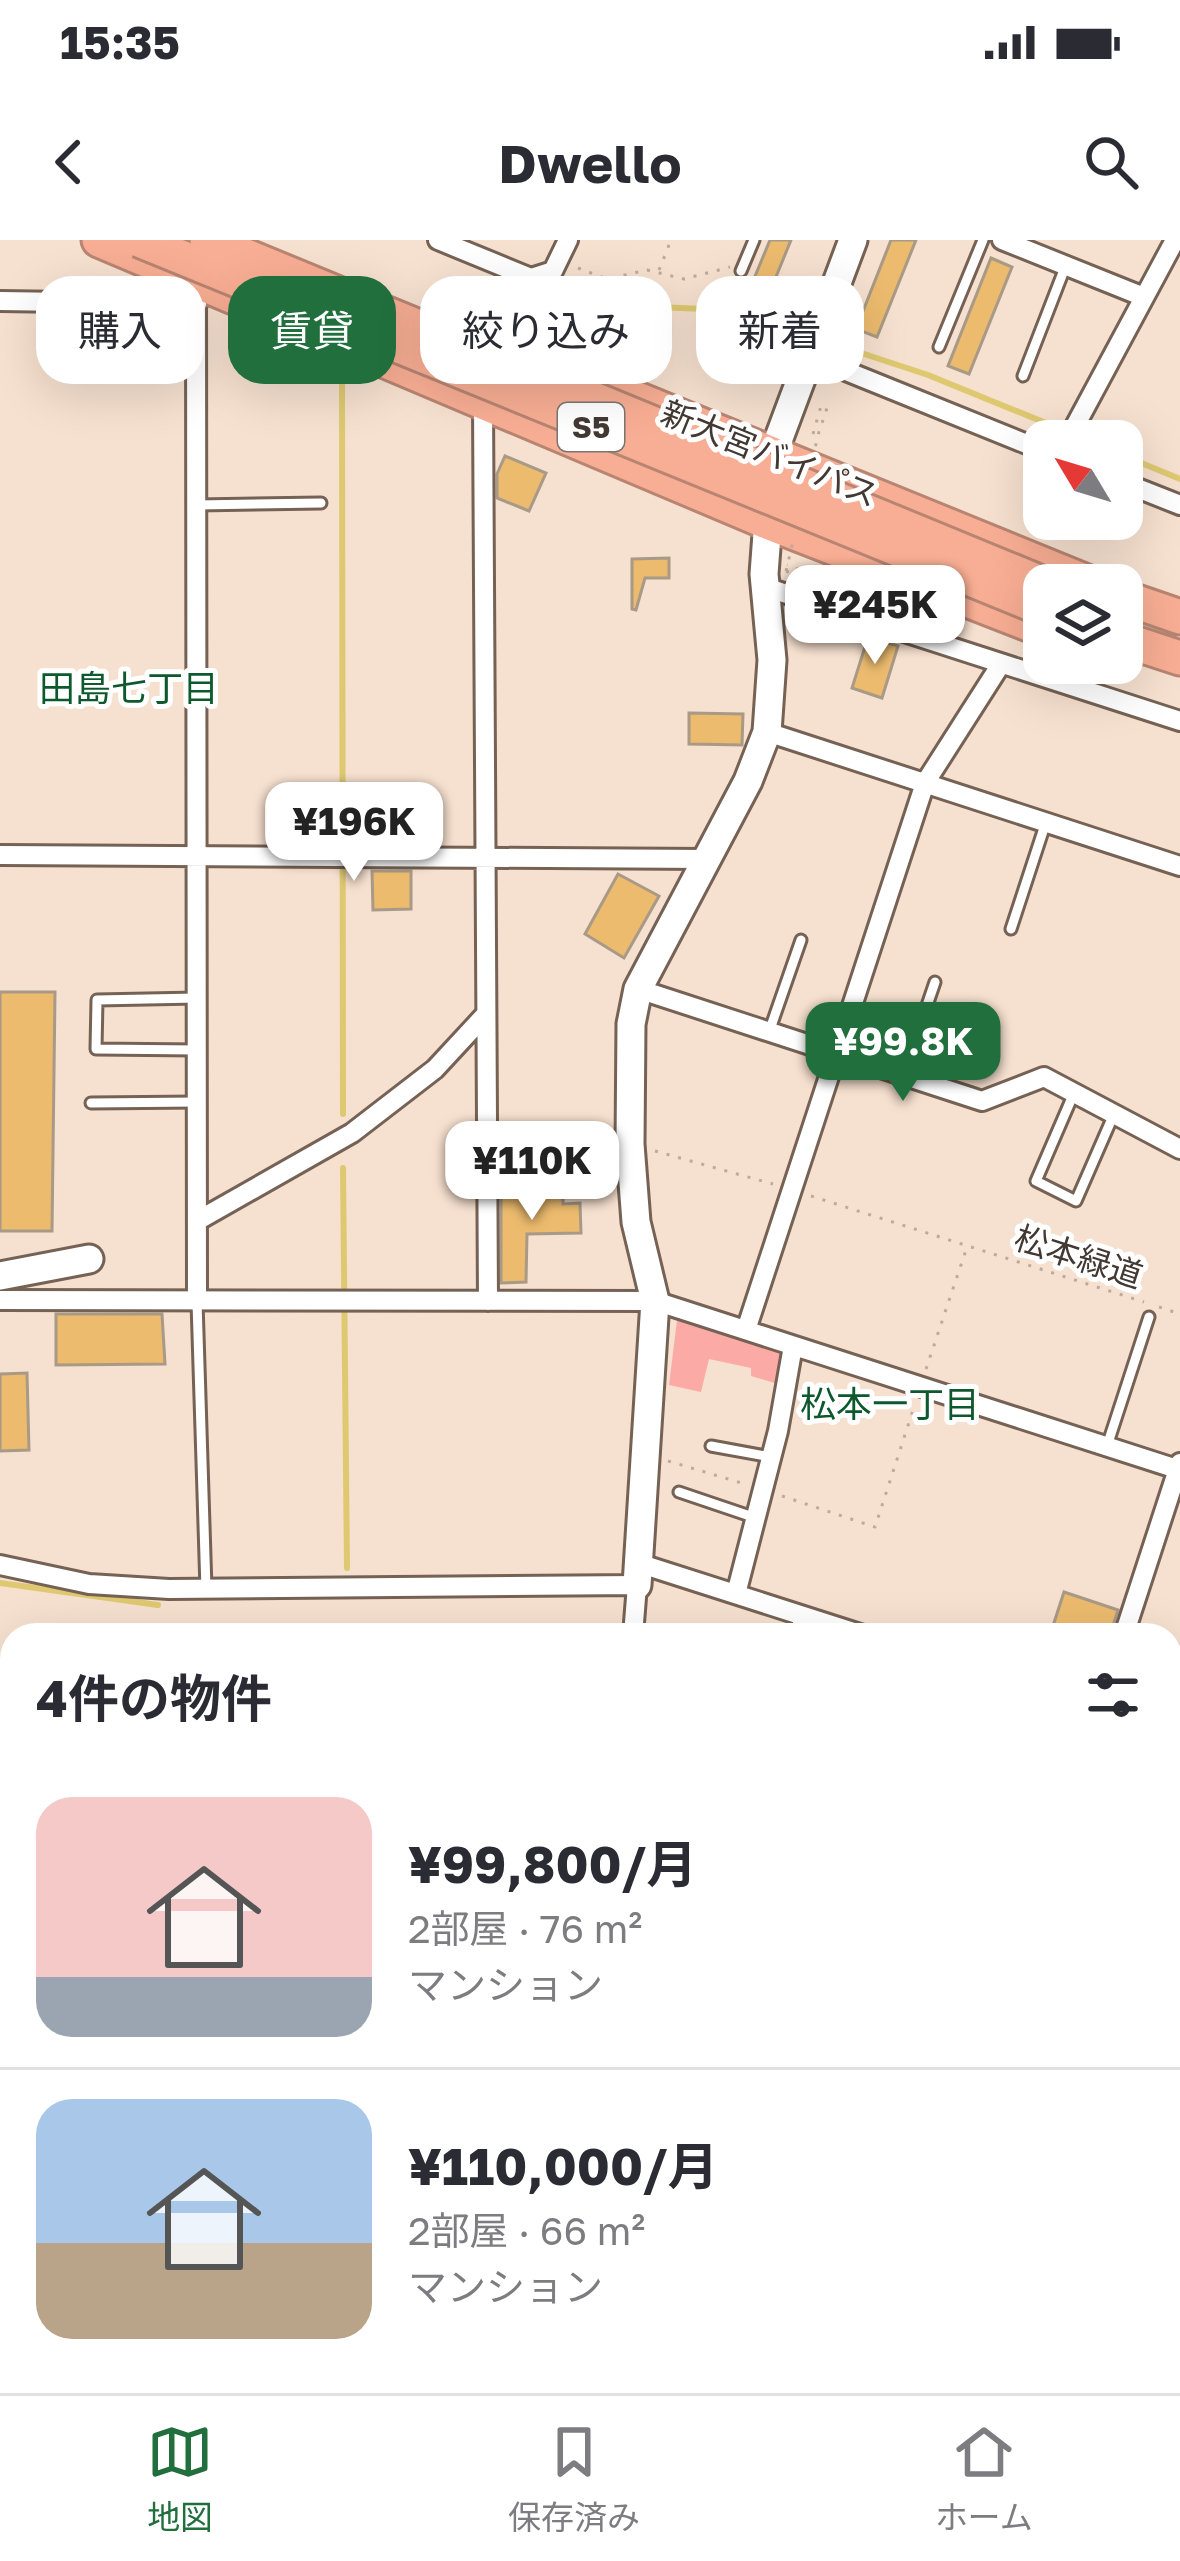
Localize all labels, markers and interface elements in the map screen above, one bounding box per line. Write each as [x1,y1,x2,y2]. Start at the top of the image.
text: 15:35 [60,15,180,69]
icon: back [36,129,102,195]
icon: search [1078,129,1144,195]
text: Dwello [498,130,682,195]
chip: 購入 [36,276,204,384]
chip: 賃貸 [228,276,396,384]
chip: 絞り込み [420,276,672,384]
chip: 新着 [696,276,864,384]
street label: 新大宮バイパス [656,392,884,514]
road number: S5 [558,403,624,451]
north arrow [1023,420,1143,540]
map controls [1023,420,1143,684]
button: layers [1023,564,1143,684]
pin: ¥245K [791,565,959,667]
text: ¥245K [812,580,938,627]
district label: 田島七丁目 [39,666,219,709]
pin: ¥196K [270,782,438,884]
text: ¥196K [292,797,416,844]
pin: ¥99.8K [805,1002,1001,1104]
text: ¥99.8K [833,1017,974,1064]
pin: ¥110K [448,1121,616,1223]
text: ¥110K [472,1136,592,1183]
street label: 松本緑道 [1010,1217,1148,1295]
district label: 松本一丁目 [800,1382,980,1425]
icon: filters [1080,1662,1146,1728]
text: 4件の物件 [36,1667,272,1728]
text: ¥99,800/月 [408,1833,697,1894]
icon: home [132,1845,276,1989]
text: 2部屋 · 76 m² [408,1905,642,1952]
text: マンション [408,1961,603,2008]
text: ¥110,000/月 [408,2135,719,2196]
icon: home [132,2147,276,2291]
text: 2部屋 · 66 m² [408,2207,645,2254]
text: マンション [408,2263,603,2310]
tab: 地図 [147,2419,213,2539]
tab: 保存済み [508,2419,640,2539]
tab: ホーム [935,2419,1033,2539]

